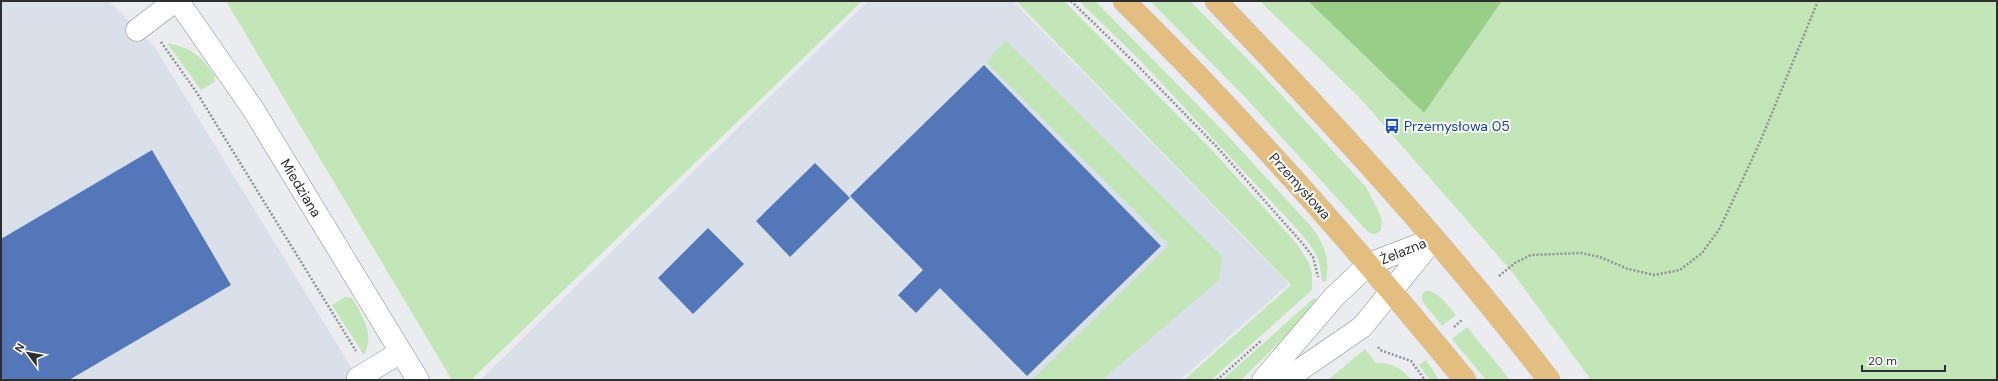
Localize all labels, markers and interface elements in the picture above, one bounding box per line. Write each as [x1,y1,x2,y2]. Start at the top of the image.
bus stop icon: Przemysłowa 05 [1383,117,1401,135]
place label: Przemysłowa 05 [1404,117,1510,135]
street label: Przemysłowa [1265,149,1335,223]
street label: Miedziana [277,156,325,220]
street label: Żelazna [1377,234,1429,268]
north arrow [8,333,48,373]
text: N [11,341,28,355]
scale bar [1862,347,1945,373]
text: 20 m [1868,353,1897,369]

